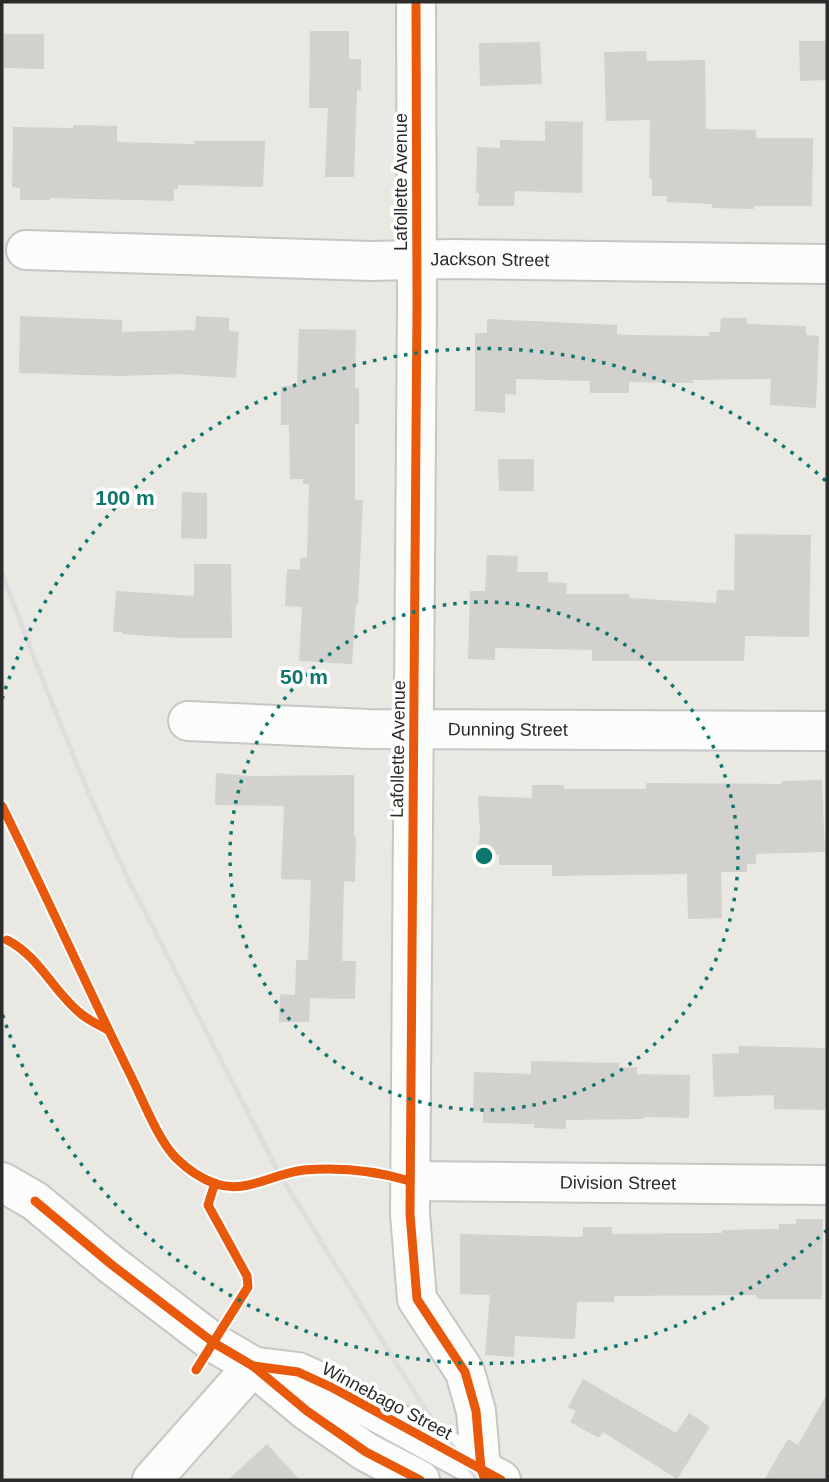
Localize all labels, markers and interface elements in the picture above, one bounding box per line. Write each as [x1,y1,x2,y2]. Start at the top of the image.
street label: Lafollette Avenue [391,113,411,251]
street label: Jackson Street [430,249,549,270]
text: 100 m [95,486,155,509]
text: 50 m [280,665,328,688]
street label: Lafollette Avenue [387,680,409,818]
street label: Dunning Street [448,719,568,740]
centre of rings [472,844,496,868]
street label: Division Street [560,1172,676,1194]
street label: Winnebago Street [319,1358,455,1444]

